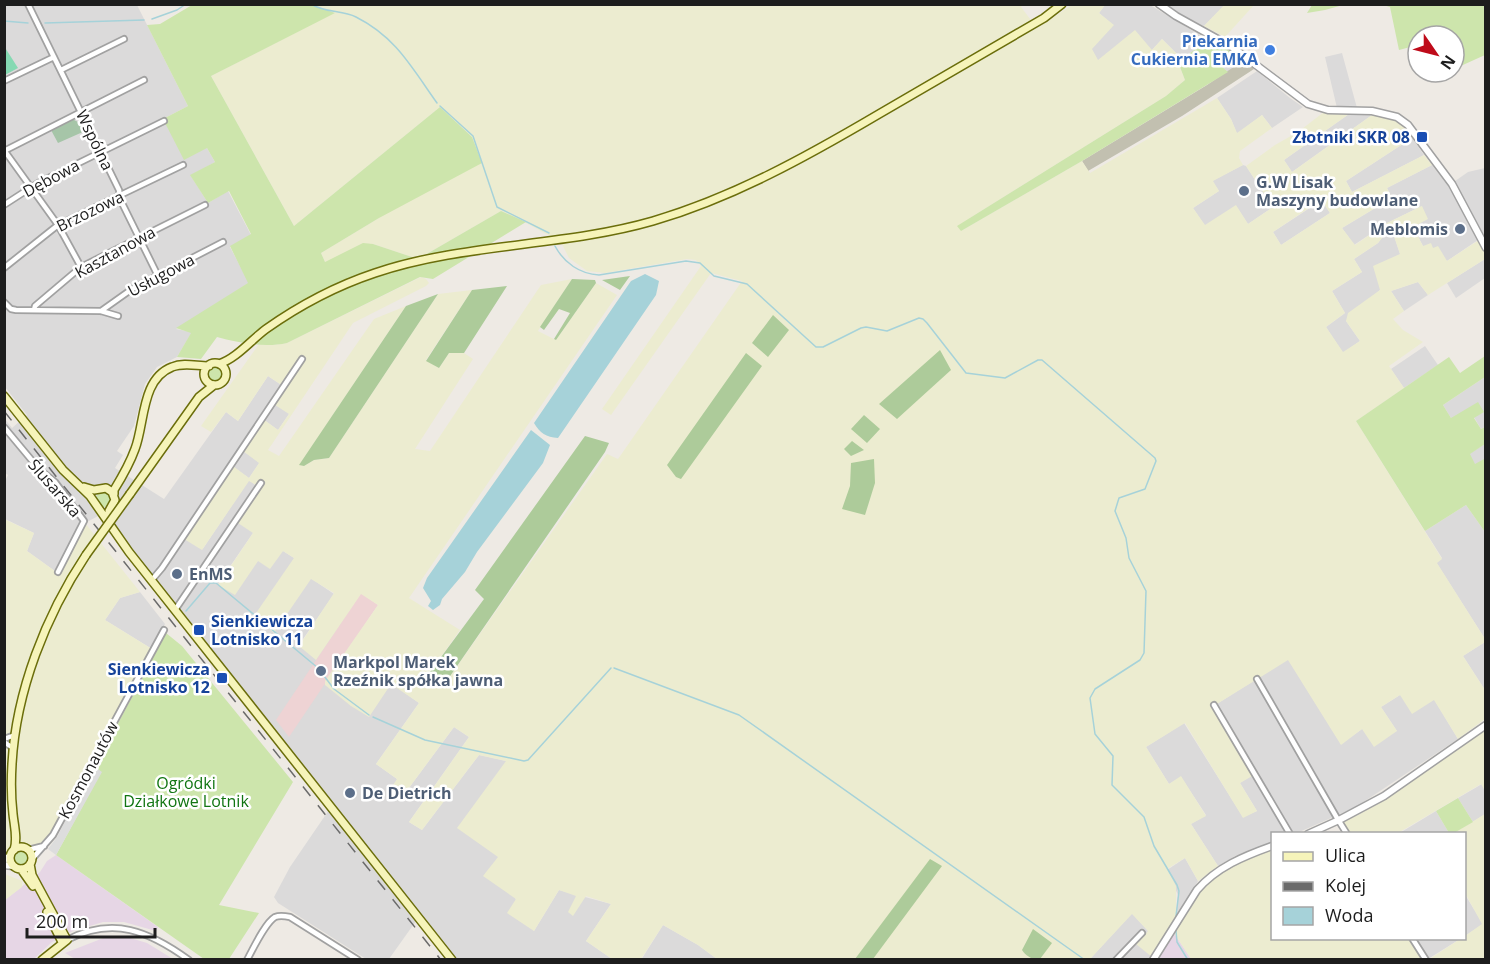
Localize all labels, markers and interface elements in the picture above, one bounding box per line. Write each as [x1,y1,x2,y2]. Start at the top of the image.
north arrow [1406,24,1466,84]
place label: Piekarnia Cukiernia EMKA [1131,30,1259,70]
marker: Piekarnia Cukiernia EMKA [1263,43,1277,57]
text: N [1436,51,1461,74]
street label: Wspólna [71,106,119,174]
place label: Złotniki SKR 08 [1292,126,1410,148]
marker: Złotniki SKR 08 [1415,130,1429,144]
street label: Dębowa [19,154,83,202]
place label: G.W Lisak Maszyny budowlane [1256,171,1418,211]
marker: G.W Lisak Maszyny budowlane [1237,184,1251,198]
street label: Brzozowa [53,185,127,237]
place label: Meblomis [1370,218,1448,240]
street label: Kasztanowa [71,221,159,283]
marker: Meblomis [1453,222,1467,236]
street label: Usługowa [124,248,198,302]
street label: Ślusarska [24,454,86,522]
place label: EnMS [189,563,233,585]
marker: EnMS [170,567,184,581]
place label: Sienkiewicza Lotnisko 11 [211,610,313,650]
marker: Sienkiewicza Lotnisko 11 [192,623,206,637]
place label: Markpol Marek Rzeźnik spółka jawna [333,651,503,691]
place label: Sienkiewicza Lotnisko 12 [108,658,210,698]
marker: Markpol Marek Rzeźnik spółka jawna [314,664,328,678]
marker: Sienkiewicza Lotnisko 12 [215,671,229,685]
street label: Kosmonautów [53,717,123,823]
park label: Ogródki Działkowe Lotnik [123,772,249,812]
place label: De Dietrich [362,782,451,804]
marker: De Dietrich [343,786,357,800]
legend [1271,832,1466,940]
text: Ulica [1325,843,1366,867]
text: Kolej [1325,873,1366,897]
scale bar [27,901,154,939]
text: Woda [1325,903,1373,927]
text: 200 m [36,909,88,933]

